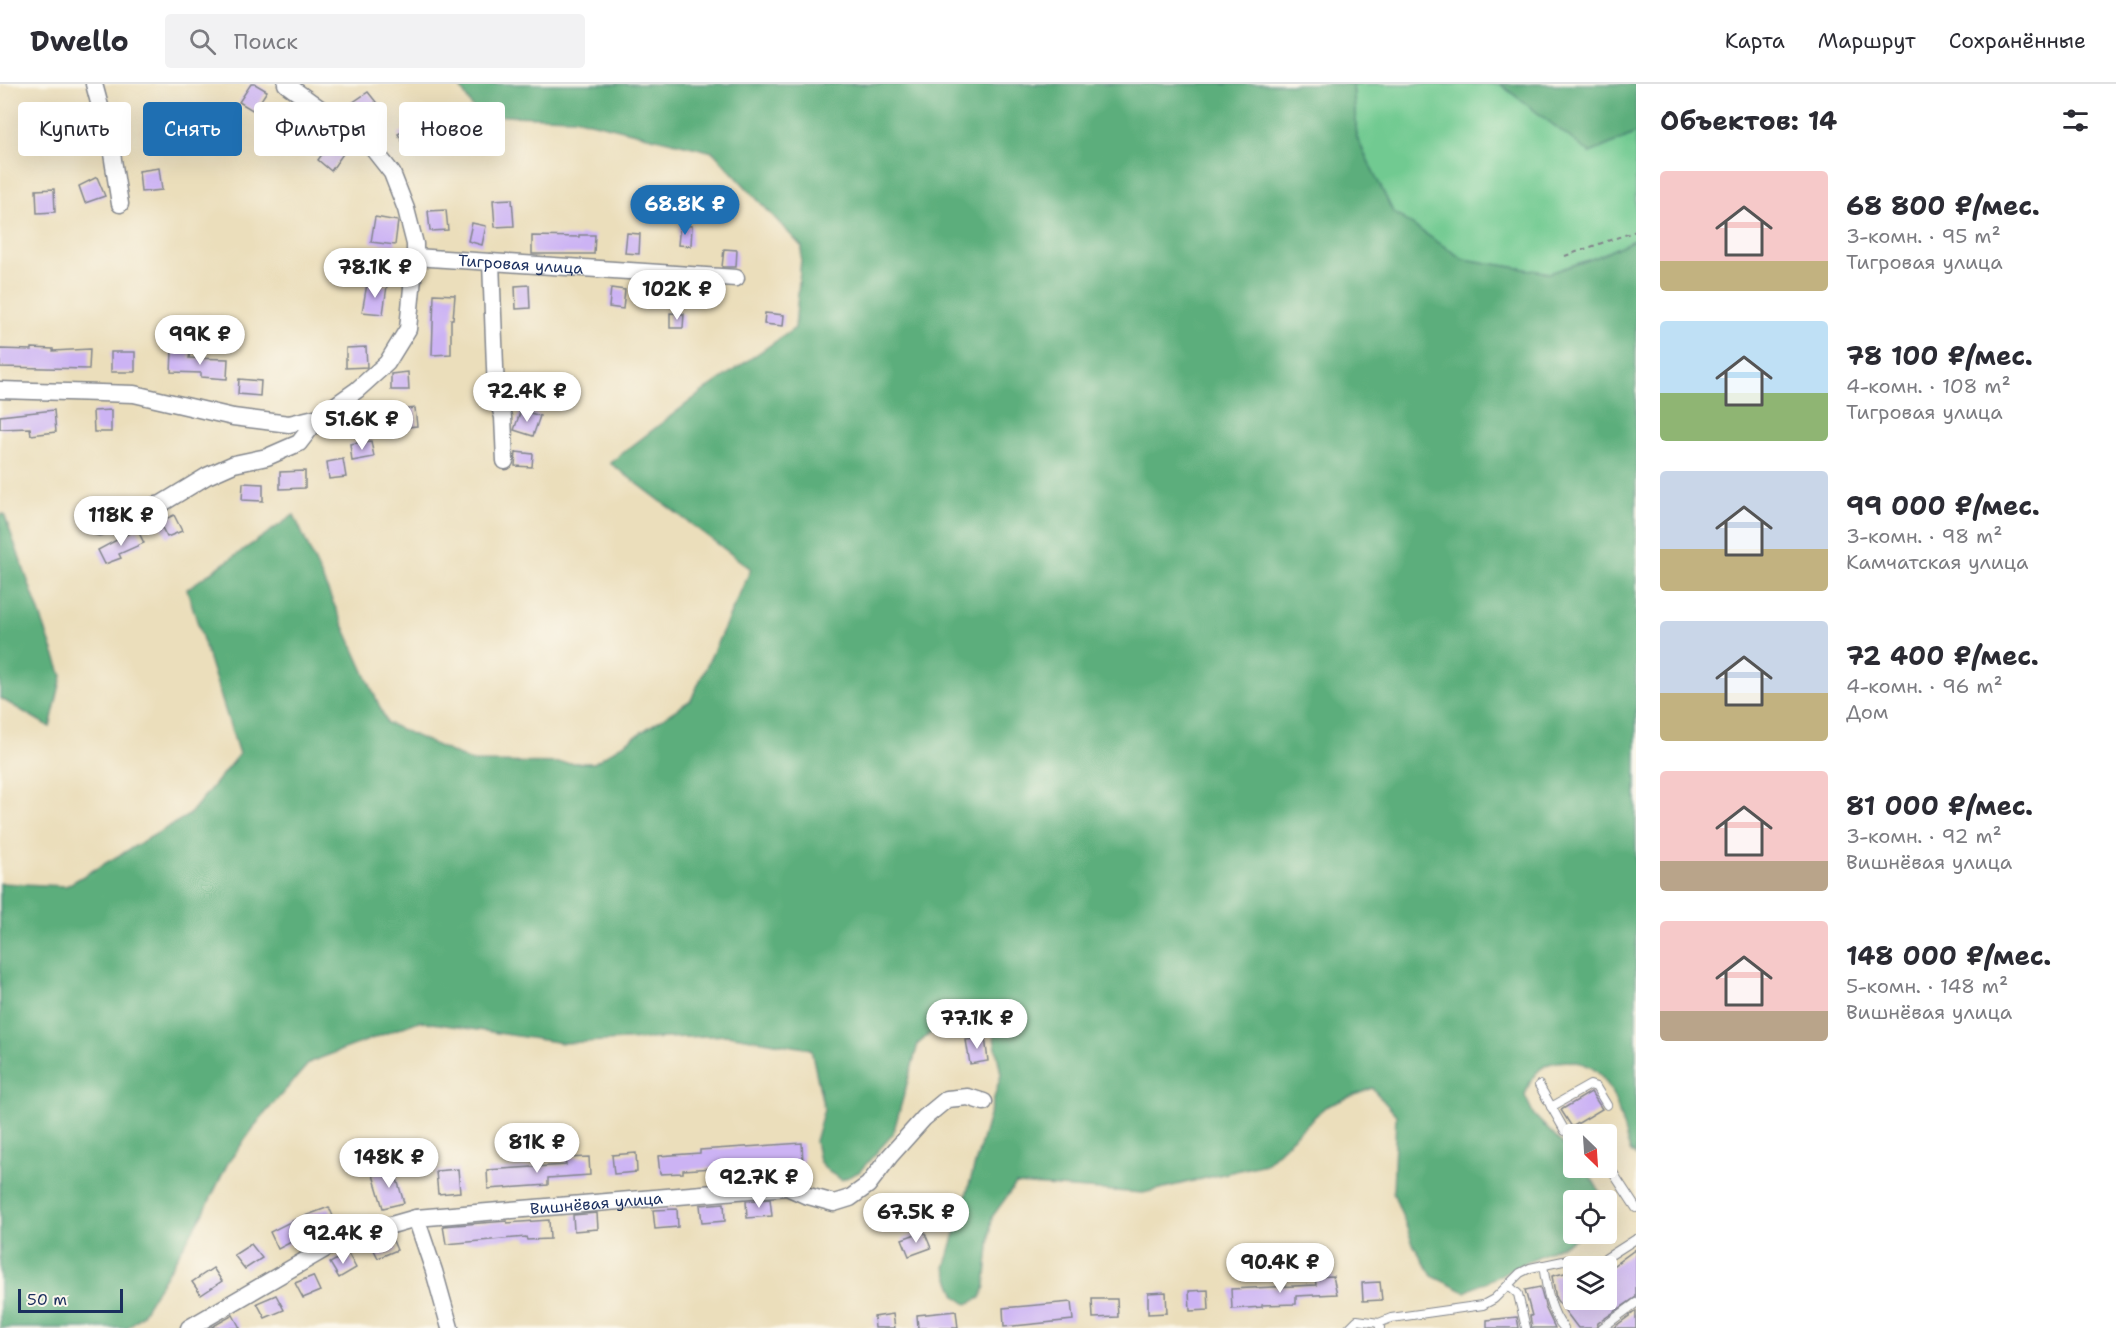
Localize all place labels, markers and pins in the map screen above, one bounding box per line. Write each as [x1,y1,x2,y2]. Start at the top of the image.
pin: 68.8K ₽ [630,185,740,236]
pin: 78.1K ₽ [320,248,430,299]
pin: 102K ₽ [628,270,726,321]
pin: 99K ₽ [158,315,242,366]
pin: 72.4K ₽ [472,372,582,423]
pin: 51.6K ₽ [307,400,417,451]
pin: 118K ₽ [72,496,170,547]
pin: 77.1K ₽ [922,999,1032,1050]
pin: 81K ₽ [495,1123,579,1174]
pin: 148K ₽ [340,1138,438,1189]
pin: 92.7K ₽ [704,1158,814,1209]
pin: 67.5K ₽ [861,1193,971,1244]
pin: 92.4K ₽ [288,1214,398,1265]
pin: 90.4K ₽ [1225,1243,1335,1294]

